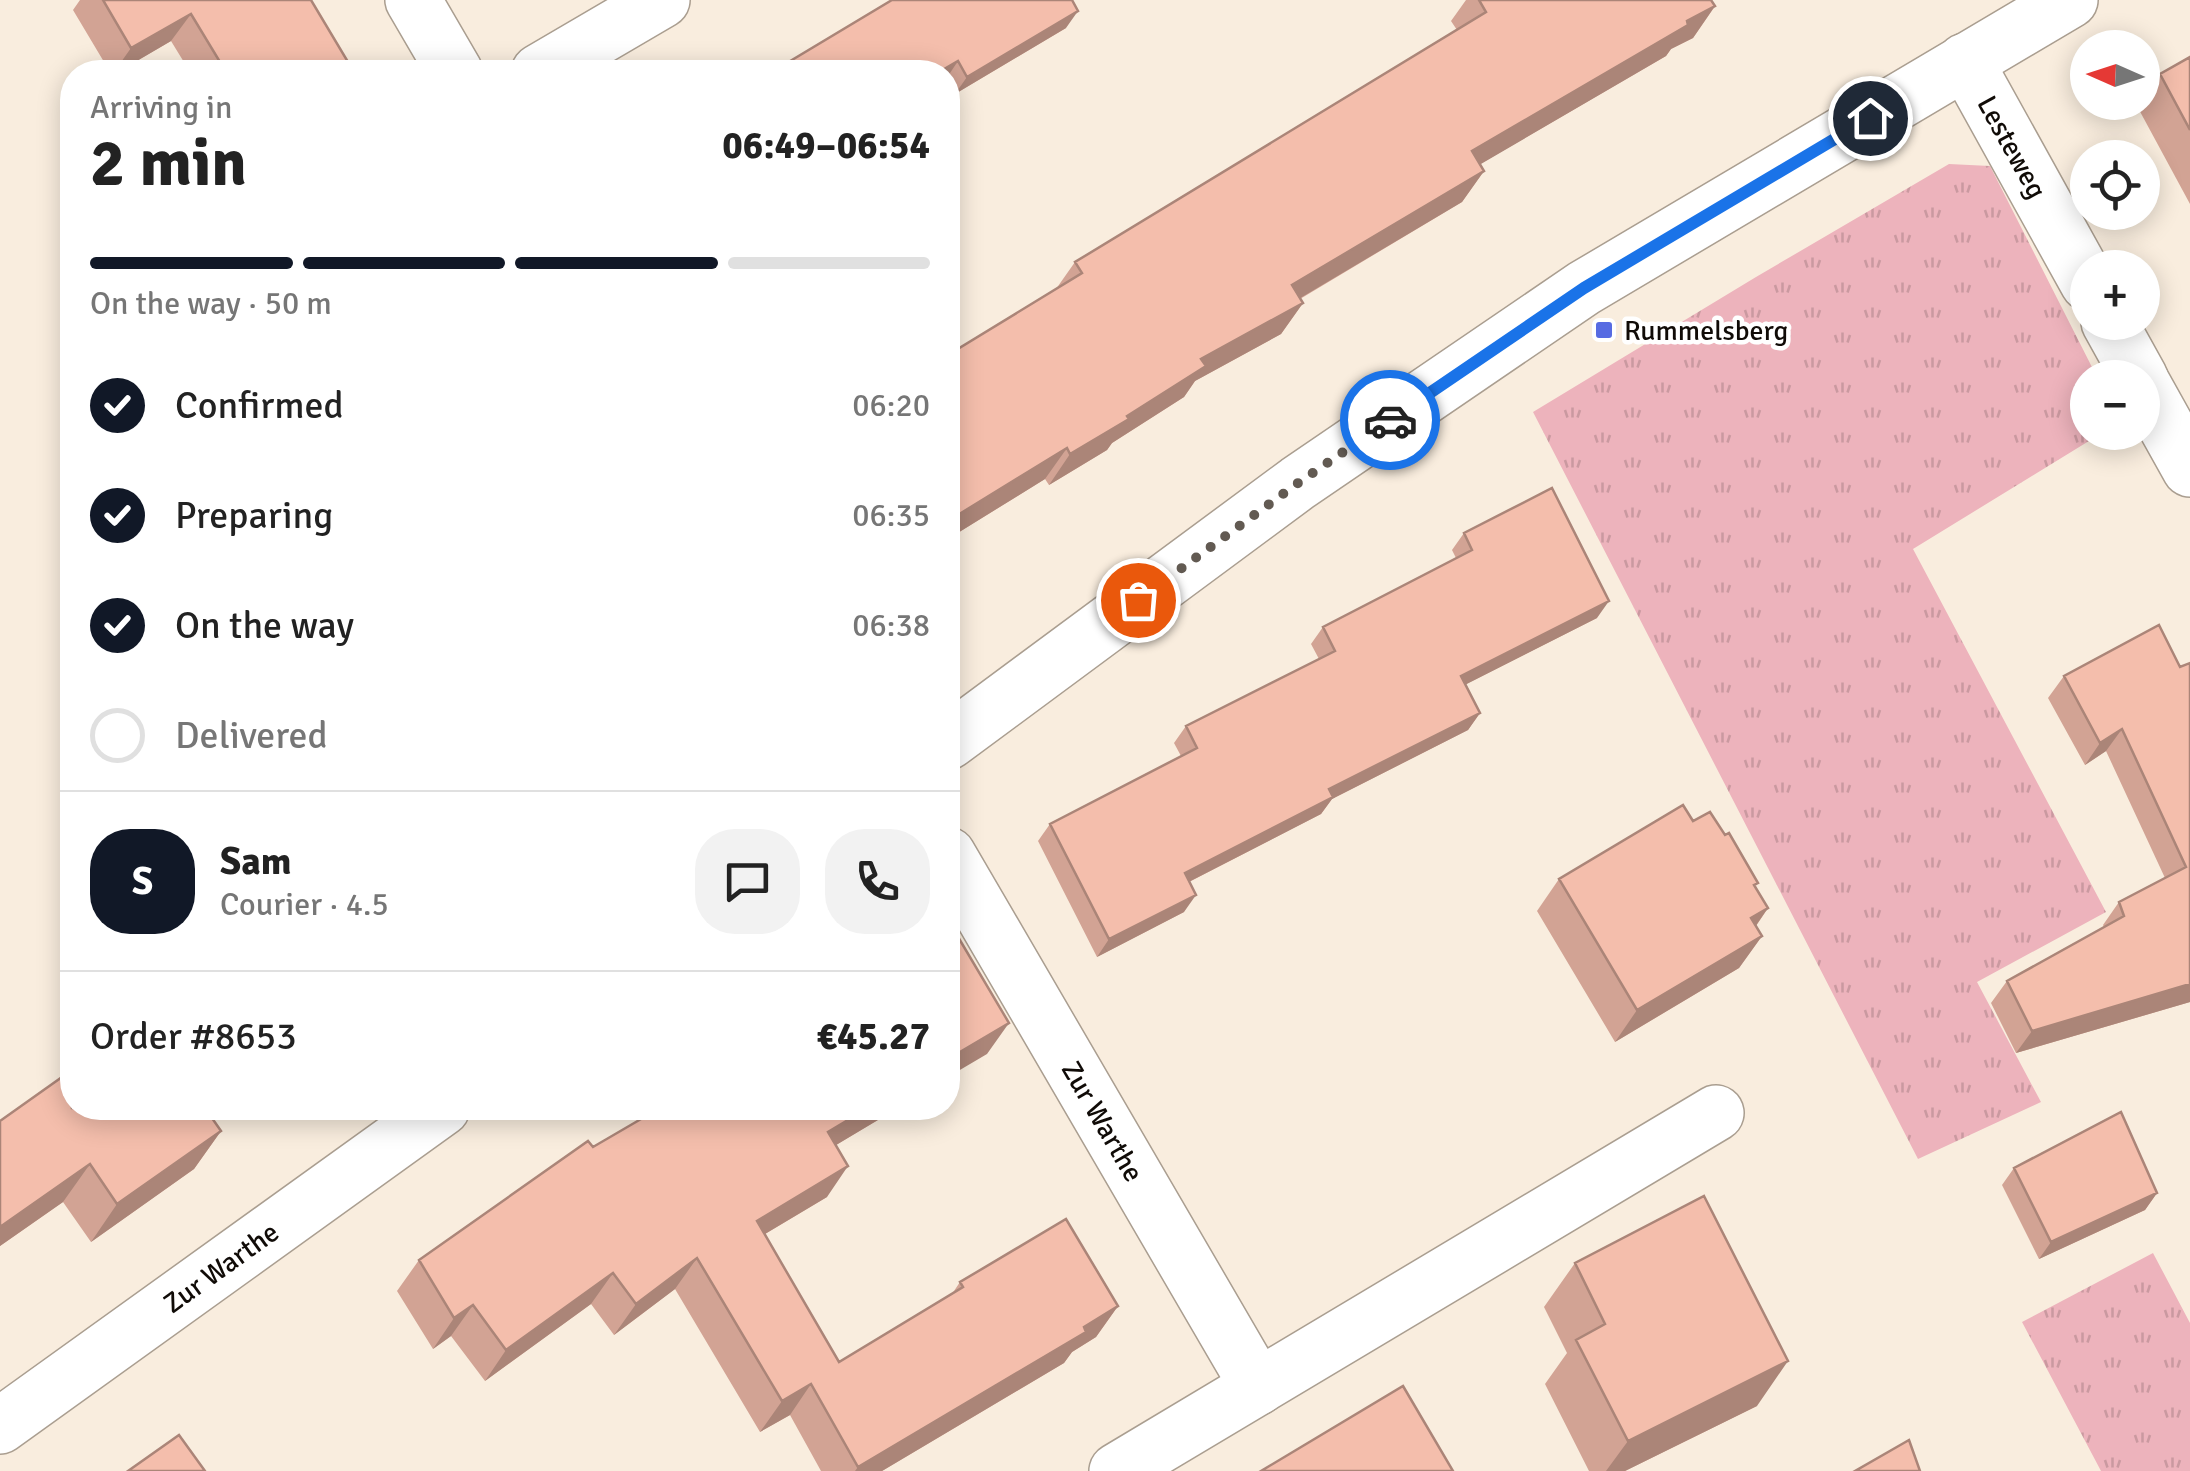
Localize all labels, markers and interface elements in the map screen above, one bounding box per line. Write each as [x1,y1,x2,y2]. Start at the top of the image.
north arrow [2070,30,2160,120]
map controls [2070,30,2160,450]
pin [1828,76,1913,161]
text: Arriving in [90,88,232,127]
street label: Lesteweg [1970,90,2054,204]
icon: home [1843,91,1898,146]
text: 06:49–06:54 [722,122,930,169]
text: 2 min [90,124,247,204]
button: locate [2070,140,2160,230]
button: + [2070,250,2160,340]
text: On the way · 50 m [90,284,332,323]
place label: Rummelsberg [1624,314,1788,348]
marker: Rummelsberg [1593,319,1615,341]
button: − [2070,360,2160,450]
courier [1340,370,1440,470]
icon: check [90,378,145,433]
text: Confirmed [175,382,344,429]
text: 06:20 [852,386,930,425]
icon: car [1363,393,1418,448]
icon: check [90,488,145,543]
text: Preparing [175,492,333,539]
text: 06:35 [852,496,930,535]
pin [1096,558,1181,643]
icon: bag [1111,573,1166,628]
icon: check [90,598,145,653]
text: On the way [175,602,354,649]
text: 06:38 [852,606,930,645]
text: Delivered [175,712,328,759]
button: chat [695,829,800,934]
button: phone [825,829,930,934]
text: Sam [220,838,291,885]
text: S [132,858,153,905]
text: Courier · 4.5 [220,885,389,924]
text: Order #8653 [90,1013,297,1060]
text: €45.27 [817,1013,930,1060]
street label: Zur Warthe [1054,1055,1151,1188]
street label: Zur Warthe [157,1215,286,1321]

